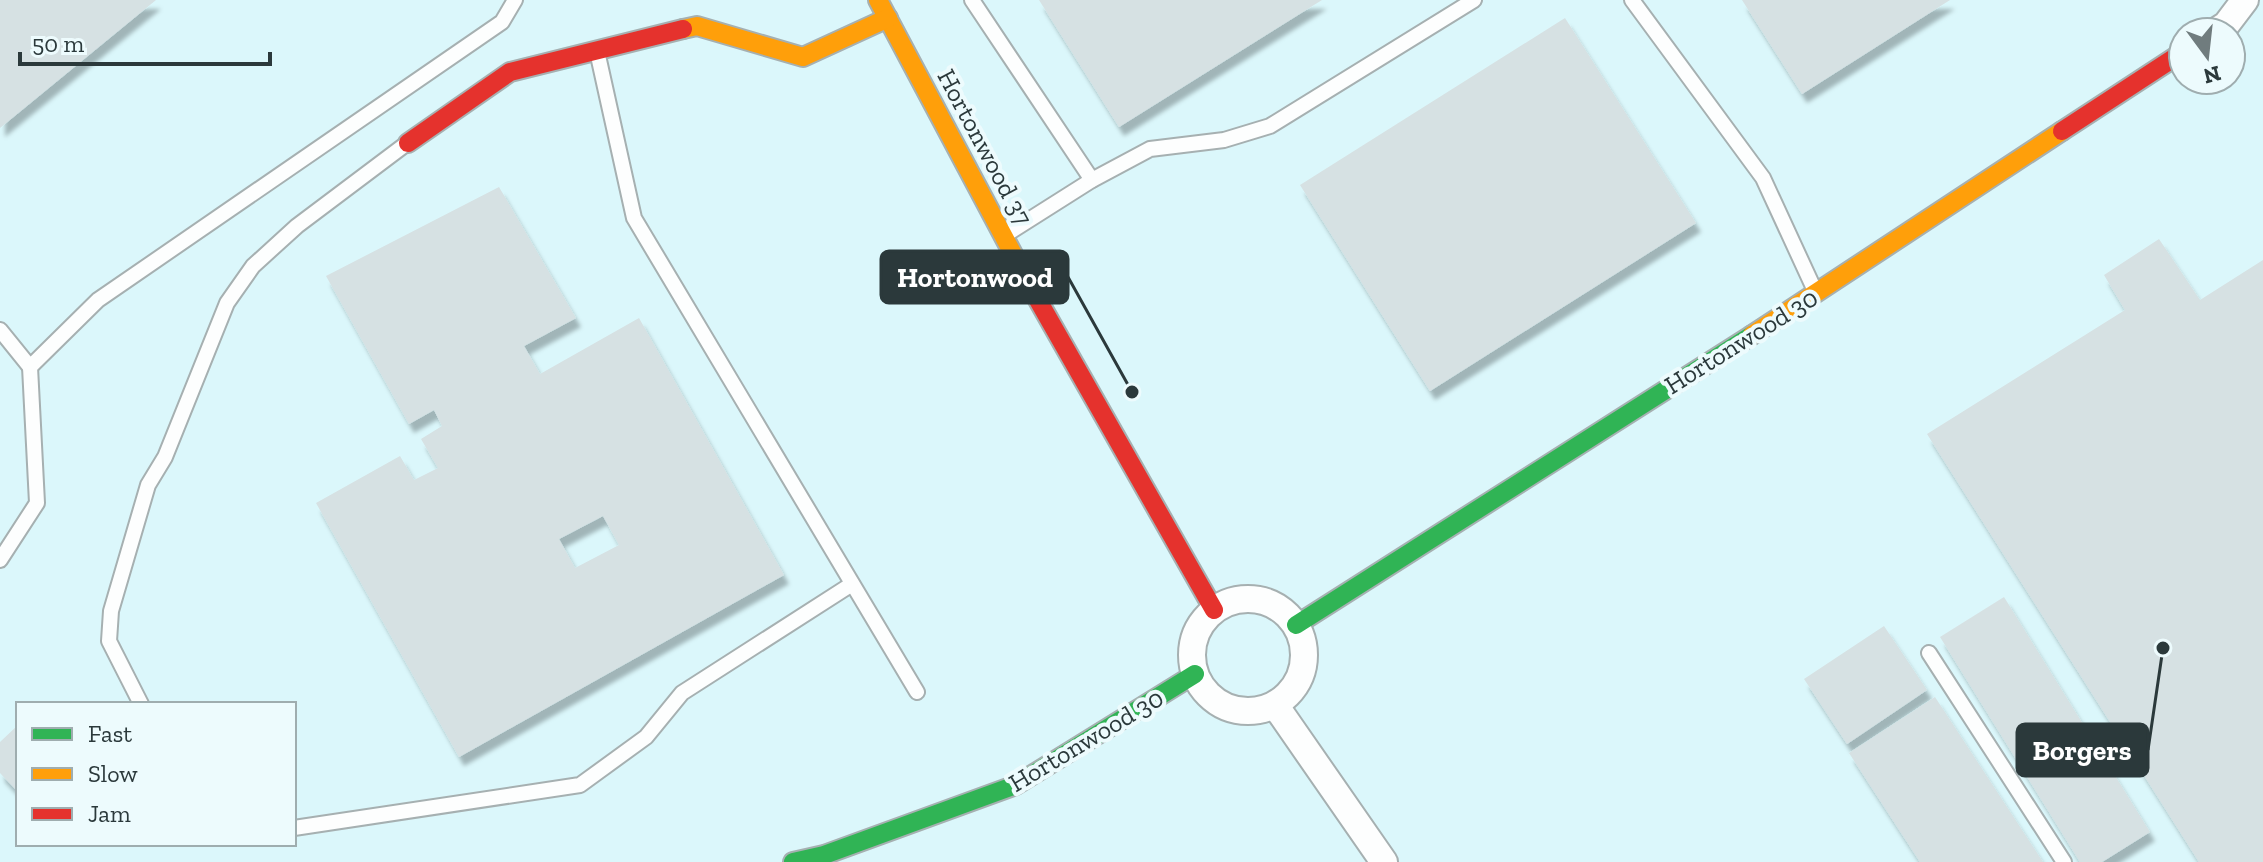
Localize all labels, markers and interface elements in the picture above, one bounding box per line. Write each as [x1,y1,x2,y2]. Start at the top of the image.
scale bar [20,16,270,66]
north arrow [2167,16,2247,96]
text: 50 m [32,29,85,58]
text: N [2200,60,2224,90]
street label: Hortonwood 37 [930,63,1040,231]
callout: Hortonwood [881,251,1068,303]
text: Hortonwood [897,261,1053,294]
street label: Hortonwood 30 [1658,281,1824,401]
street label: Hortonwood 30 [1003,681,1169,799]
legend [16,702,296,846]
text: Fast [88,719,132,748]
callout: Borgers [2017,724,2148,776]
text: Borgers [2032,734,2132,767]
text: Slow [88,759,138,788]
text: Jam [88,799,131,828]

